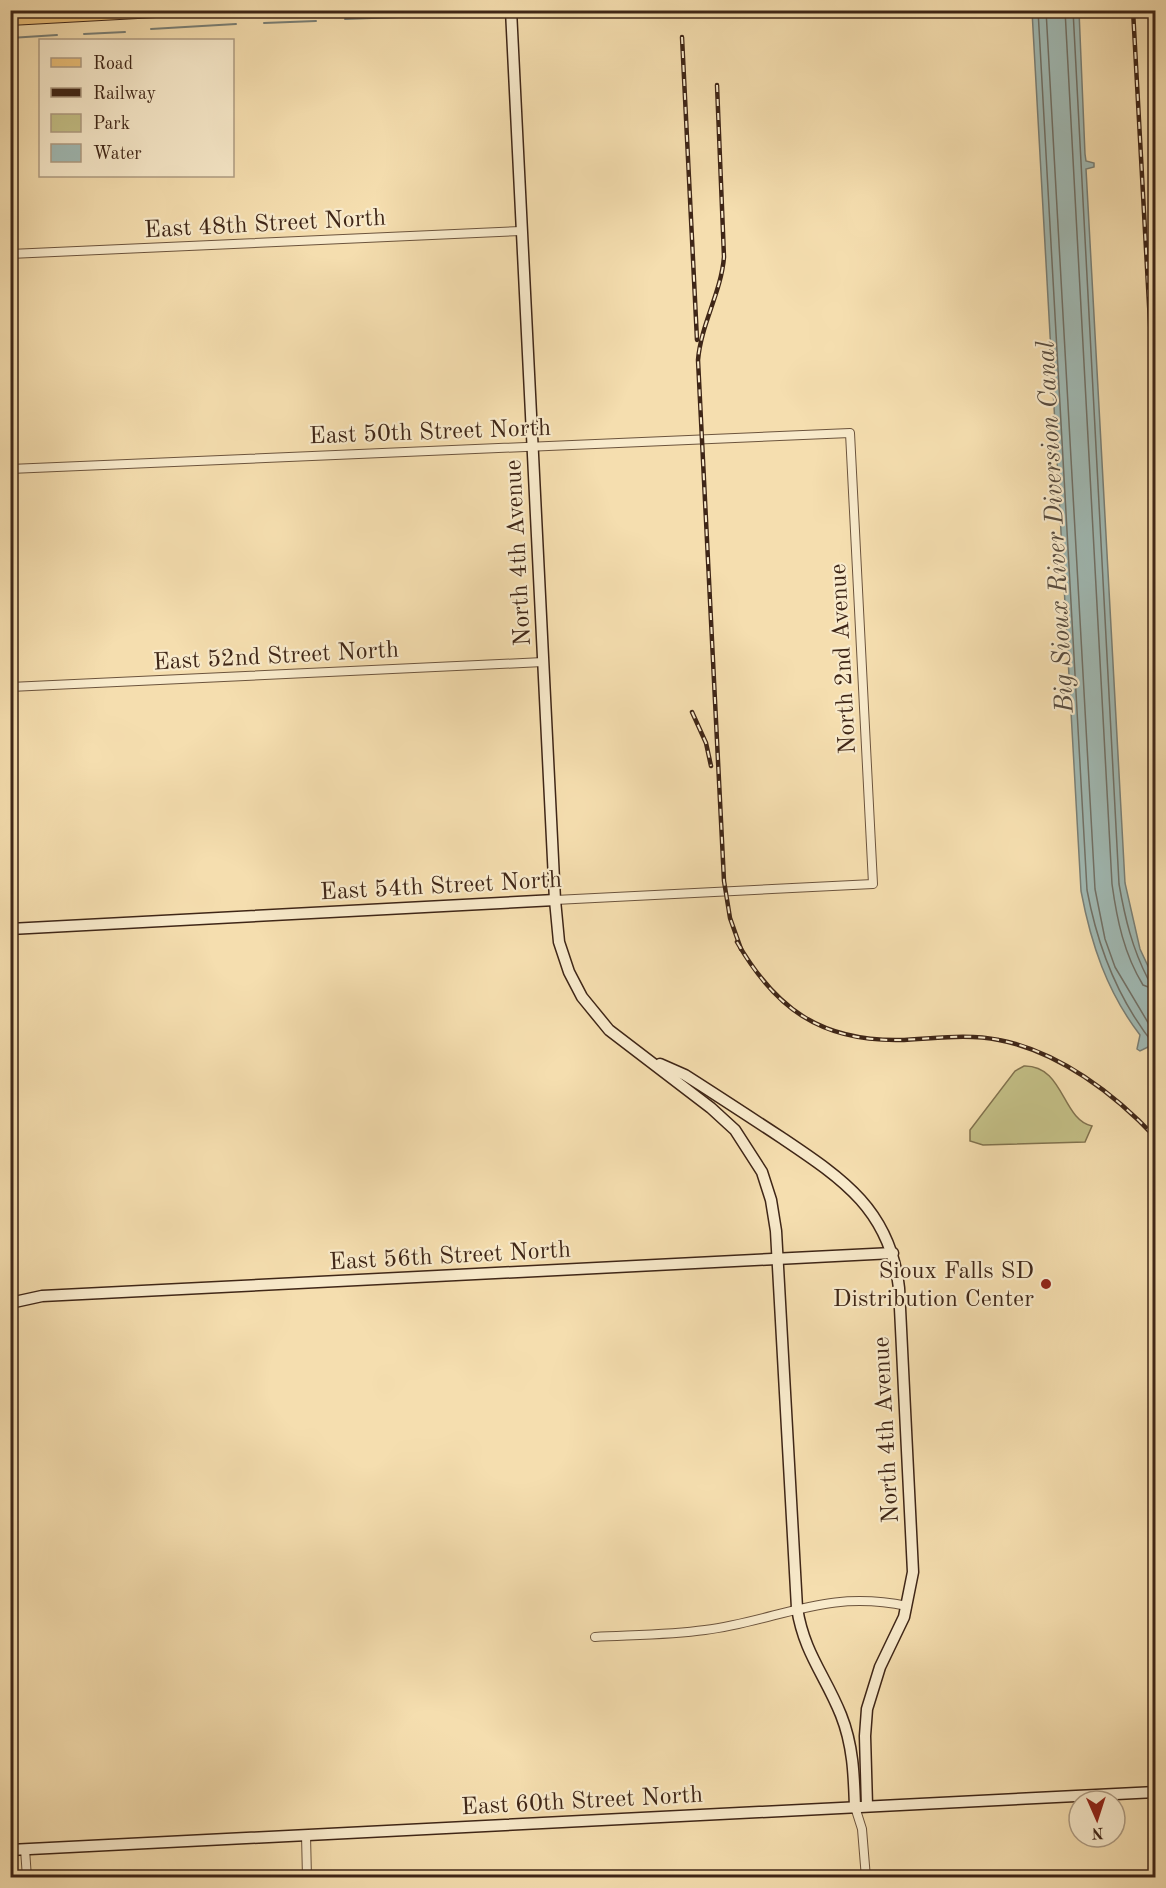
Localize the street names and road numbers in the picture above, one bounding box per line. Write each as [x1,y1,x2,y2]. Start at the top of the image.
street label: East 48th Street North [144,207,387,243]
street label: East 50th Street North [309,417,551,449]
street label: North 4th Avenue [502,459,536,647]
street label: North 2nd Avenue [827,563,861,755]
street label: East 52nd Street North [153,639,400,675]
street label: East 54th Street North [320,869,563,905]
street label: East 56th Street North [329,1239,572,1275]
street label: North 4th Avenue [870,1336,904,1524]
street label: East 60th Street North [461,1784,704,1820]

